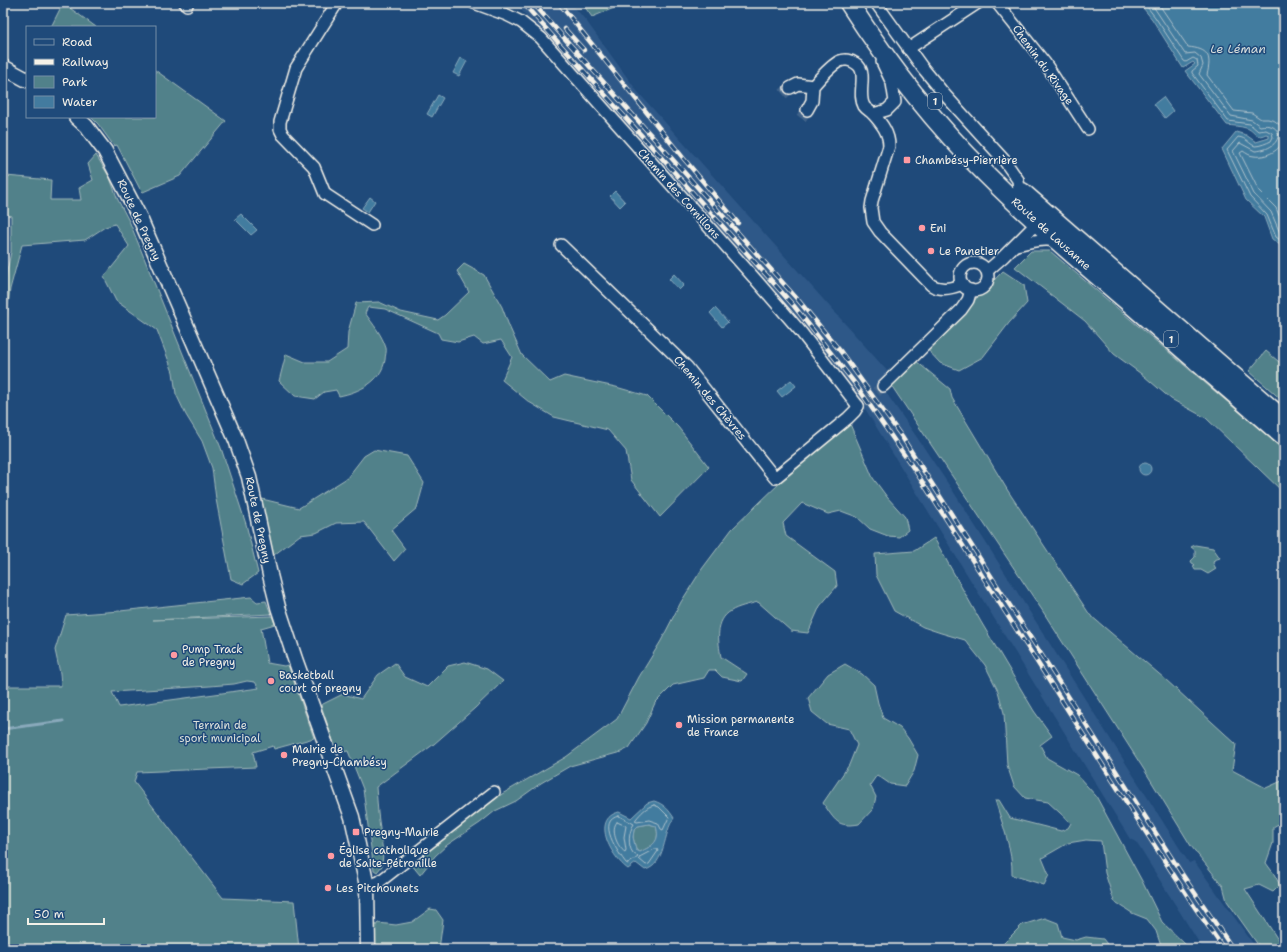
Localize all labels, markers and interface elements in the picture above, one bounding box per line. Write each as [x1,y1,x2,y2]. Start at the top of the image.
street label: Chemin du Rivage [1009,22,1077,108]
legend [26,26,156,118]
text: Road [62,34,93,50]
water label: Le Léman [1210,41,1266,57]
text: Railway [62,54,109,70]
text: Park [62,74,88,90]
road number: 1 [928,93,942,109]
text: Water [62,94,98,110]
street label: Chemin des Cornillons [634,145,724,243]
place label: Chambésy-Pierrière [915,153,1018,168]
marker: Chambésy-Pierrière [902,155,912,165]
street label: Route de Pregny [114,177,164,263]
street label: Route de Lausanne [1008,194,1094,274]
place label: Eni [930,221,946,236]
marker: Eni [917,223,927,233]
place label: Le Panetier [939,244,999,259]
marker: Le Panetier [926,246,936,256]
road number: 1 [1164,331,1178,347]
street label: Chemin des Chèvres [670,353,750,443]
street label: Route de Pregny [242,475,274,565]
place label: Pump Track de Pregny [182,642,243,670]
marker: Pump Track de Pregny [169,650,179,660]
place label: Basketball court of pregny [279,668,362,696]
marker: Basketball court of pregny [266,676,276,686]
place label: Mission permanente de France [687,712,794,740]
park label: Terrain de sport municipal [179,718,261,746]
marker: Mission permanente de France [674,720,684,730]
place label: Mairie de Pregny-Chambésy [292,742,387,770]
marker: Mairie de Pregny-Chambésy [279,750,289,760]
place label: Pregny-Mairie [364,825,439,840]
marker: Pregny-Mairie [351,827,361,837]
place label: Église catholique de Saite-Pétronille [339,842,437,871]
marker: Église catholique de Saite-Pétronille [326,851,336,861]
place label: Les Pitchounets [336,881,419,896]
marker: Les Pitchounets [323,883,333,893]
scale bar [28,900,104,926]
text: 50 m [34,906,64,922]

